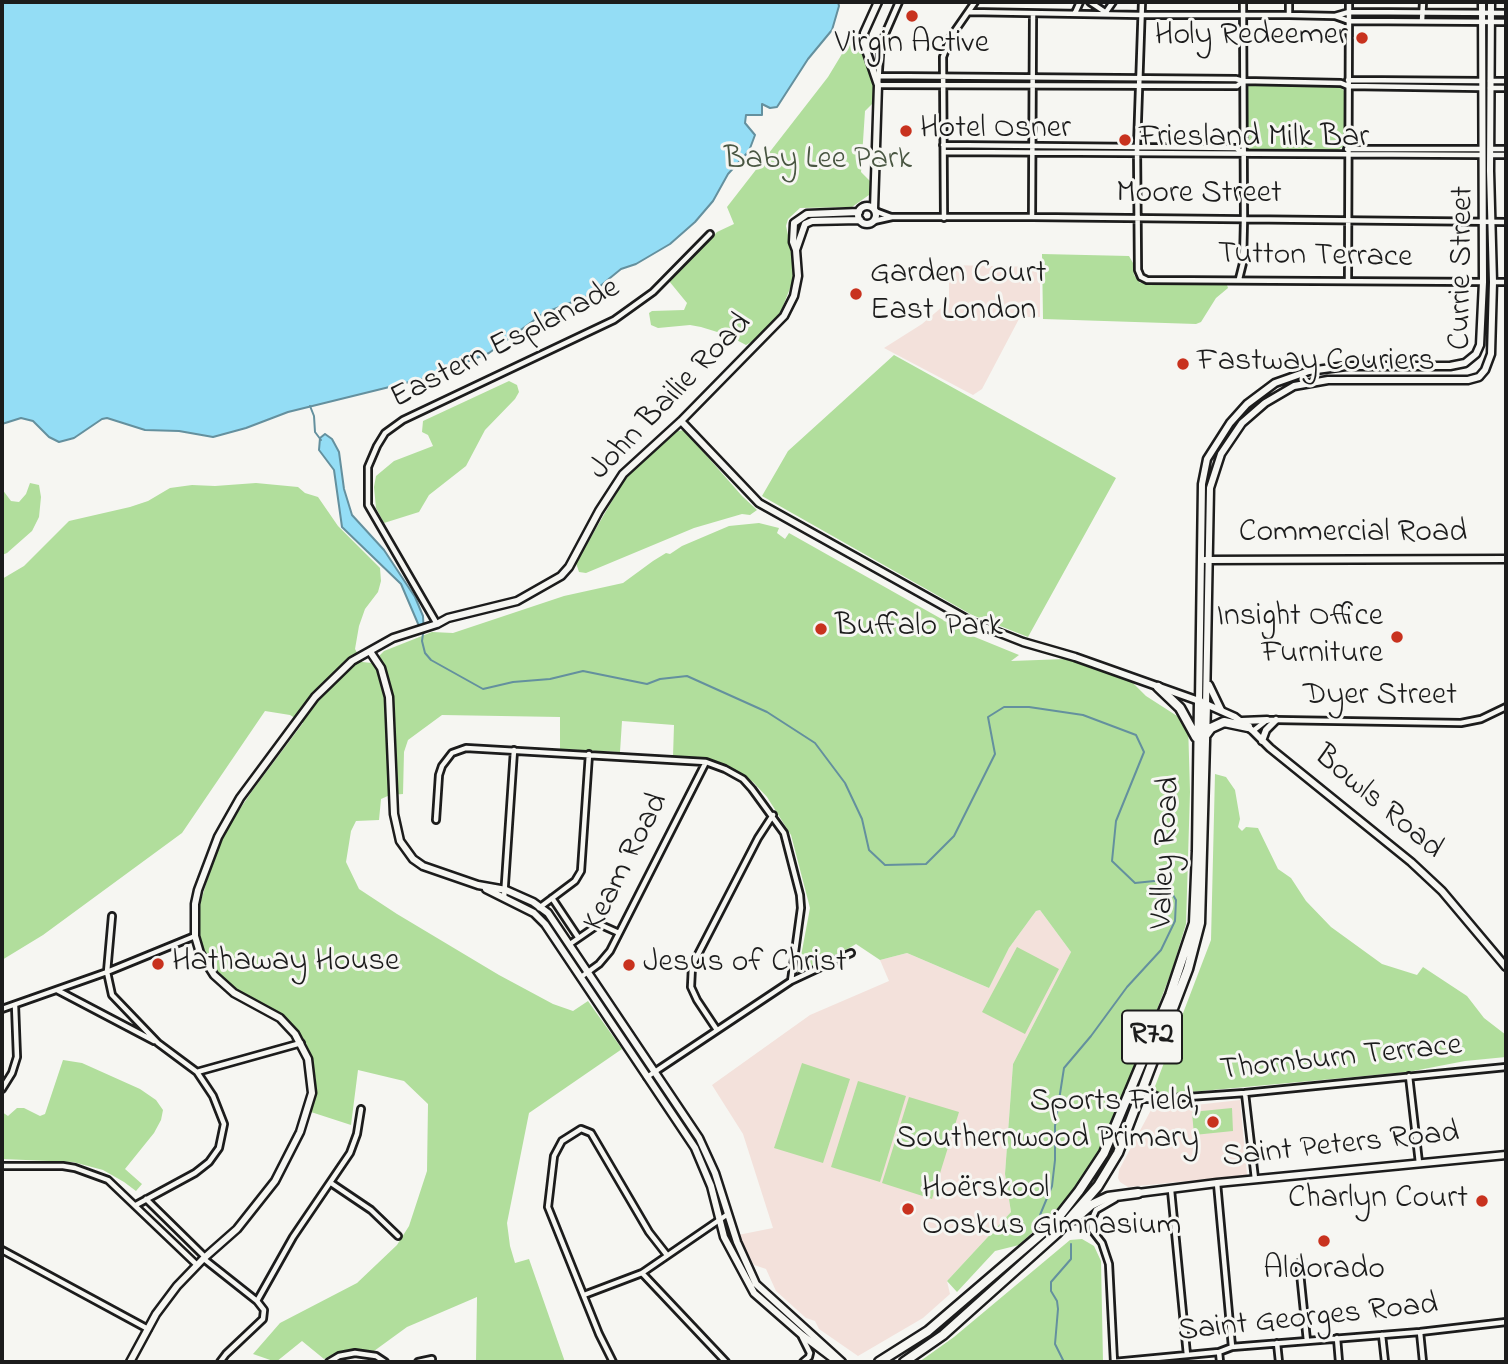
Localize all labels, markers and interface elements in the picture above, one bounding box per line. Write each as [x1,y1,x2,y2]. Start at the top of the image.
marker: Virgin Active [904,8,920,24]
place label: Holy Redeemer [1155,19,1348,57]
place label: Virgin Active [835,27,989,65]
marker: Holy Redeemer [1354,30,1370,46]
place label: Hotel Osner [920,112,1071,150]
place label: Friesland Milk Bar [1139,121,1369,159]
marker: Hotel Osner [898,123,914,139]
marker: Friesland Milk Bar [1117,132,1133,148]
park label: Baby Lee Park [724,143,912,181]
street label: Moore Street [1116,177,1282,215]
street label: Currie Street [1443,186,1485,350]
street label: Tutton Terrace [1217,237,1413,279]
place label: Garden Court East London [870,257,1046,332]
street label: Eastern Esplanade [385,271,627,419]
marker: Garden Court East London [848,286,864,302]
street label: John Bailie Road [582,306,762,490]
place label: Fastway Couriers [1197,345,1435,383]
marker: Fastway Couriers [1175,356,1191,372]
street label: Commercial Road [1239,516,1467,554]
place label: Insight Office Furniture [1216,600,1383,675]
place label: Buffalo Park [835,610,1003,648]
marker: Buffalo Park [813,621,829,637]
marker: Insight Office Furniture [1389,629,1405,645]
street label: Dyer Street [1303,679,1457,717]
street label: Bowls Road [1304,739,1450,869]
street label: Valley Road [1145,776,1191,930]
street label: Keam Road [577,788,679,938]
place label: Hathaway House [172,945,399,983]
place label: Jesus of Christ [643,946,847,984]
marker: Hathaway House [150,956,166,972]
marker: Jesus of Christ [621,957,637,973]
road number: R72 [1122,1010,1182,1064]
street label: Thornburn Terrace [1218,1028,1464,1092]
place label: Sports Field, Southernwood Primary [896,1085,1199,1160]
marker: Sports Field, Southernwood Primary [1205,1114,1221,1130]
street label: Saint Peters Road [1221,1115,1461,1179]
place label: Hoërskool Ooskus Gimnasium [922,1172,1181,1247]
place label: Charlyn Court [1288,1182,1468,1220]
marker: Charlyn Court [1474,1193,1490,1209]
marker: Hoërskool Ooskus Gimnasium [900,1201,916,1217]
marker: Aldorado [1316,1233,1332,1249]
place label: Aldorado [1263,1253,1385,1291]
street label: Saint Georges Road [1176,1287,1440,1353]

